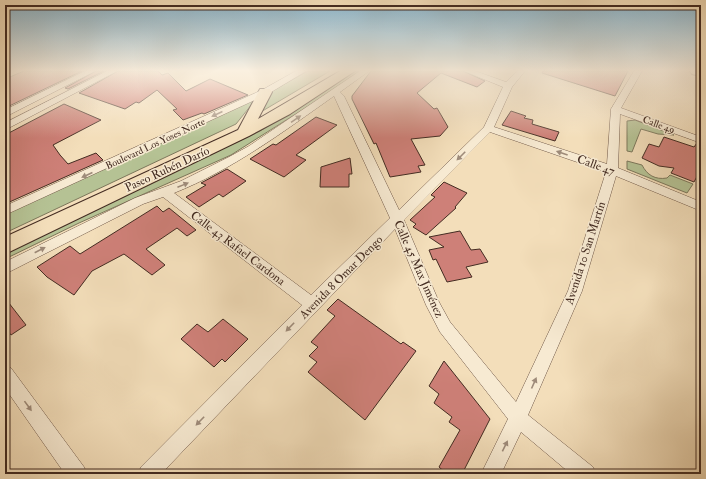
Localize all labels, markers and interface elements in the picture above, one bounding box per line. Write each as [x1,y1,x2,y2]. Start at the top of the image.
one-way arrow [212,111,223,117]
street label: Calle 49 [641,114,676,136]
one-way arrow [290,115,301,123]
street label: Boulevard Los Yoses Norte [104,116,207,172]
street label: Paseo Rubén Darío [123,143,212,196]
one-way arrow [556,149,568,155]
one-way arrow [456,151,466,161]
street label: Calle 47 [575,152,617,179]
one-way arrow [81,172,92,178]
one-way arrow [178,181,190,187]
street label: Avenida 10 San Martín [561,200,609,308]
street label: Calle 43 Rafael Cardona [187,208,289,290]
street label: Calle 45 Max Jiménez [390,218,447,320]
street label: Avenida 8 Omar Dengo [296,232,386,323]
one-way arrow [34,246,45,253]
one-way arrow [285,322,295,332]
one-way arrow [531,377,537,388]
one-way arrow [24,400,32,411]
one-way arrow [195,416,204,426]
one-way arrow [502,440,508,452]

